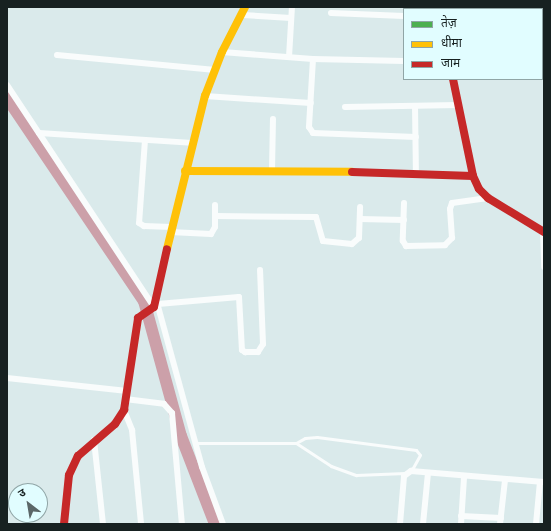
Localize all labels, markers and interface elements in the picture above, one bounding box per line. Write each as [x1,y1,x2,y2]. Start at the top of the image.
legend [403,8,543,80]
text: तेज़ [441,16,457,30]
text: धीमा [441,36,462,50]
text: जाम [441,56,460,70]
north arrow [8,483,48,523]
text: उ [16,486,28,500]

